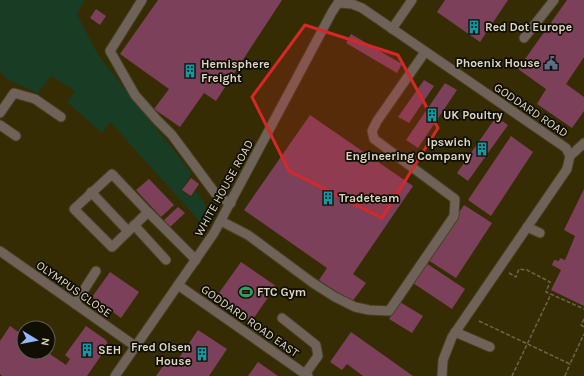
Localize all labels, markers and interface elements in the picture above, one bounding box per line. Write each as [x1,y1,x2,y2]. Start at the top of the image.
building icon: Red Dot Europe [466,19,482,35]
place label: Red Dot Europe [485,20,572,34]
public building icon: Phoenix House [543,55,559,71]
place label: Phoenix House [456,56,540,70]
place label: Hemisphere Freight [201,57,270,85]
building icon: Hemisphere Freight [182,63,198,79]
street label: GODDARD ROAD [491,80,571,140]
building icon: UK Poultry [424,107,440,123]
place label: UK Poultry [443,108,503,122]
place label: Ipswich Engineering Company [346,135,471,163]
street label: WHITE HOUSE ROAD [192,137,256,239]
building icon: Ipswich Engineering Company [474,141,490,157]
building icon: Tradeteam [320,190,336,206]
place label: Tradeteam [339,191,399,205]
street label: OLYMPUS CLOSE [34,258,114,320]
street label: GODDARD ROAD EAST [198,282,302,360]
sports icon: FTC Gym [238,284,254,300]
place label: FTC Gym [257,285,306,299]
north arrow [16,320,56,360]
text: N [38,337,52,347]
place label: Fred Olsen House [131,340,191,368]
building icon: SEH [79,342,95,358]
place label: SEH [98,343,121,357]
building icon: Fred Olsen House [194,346,210,362]

